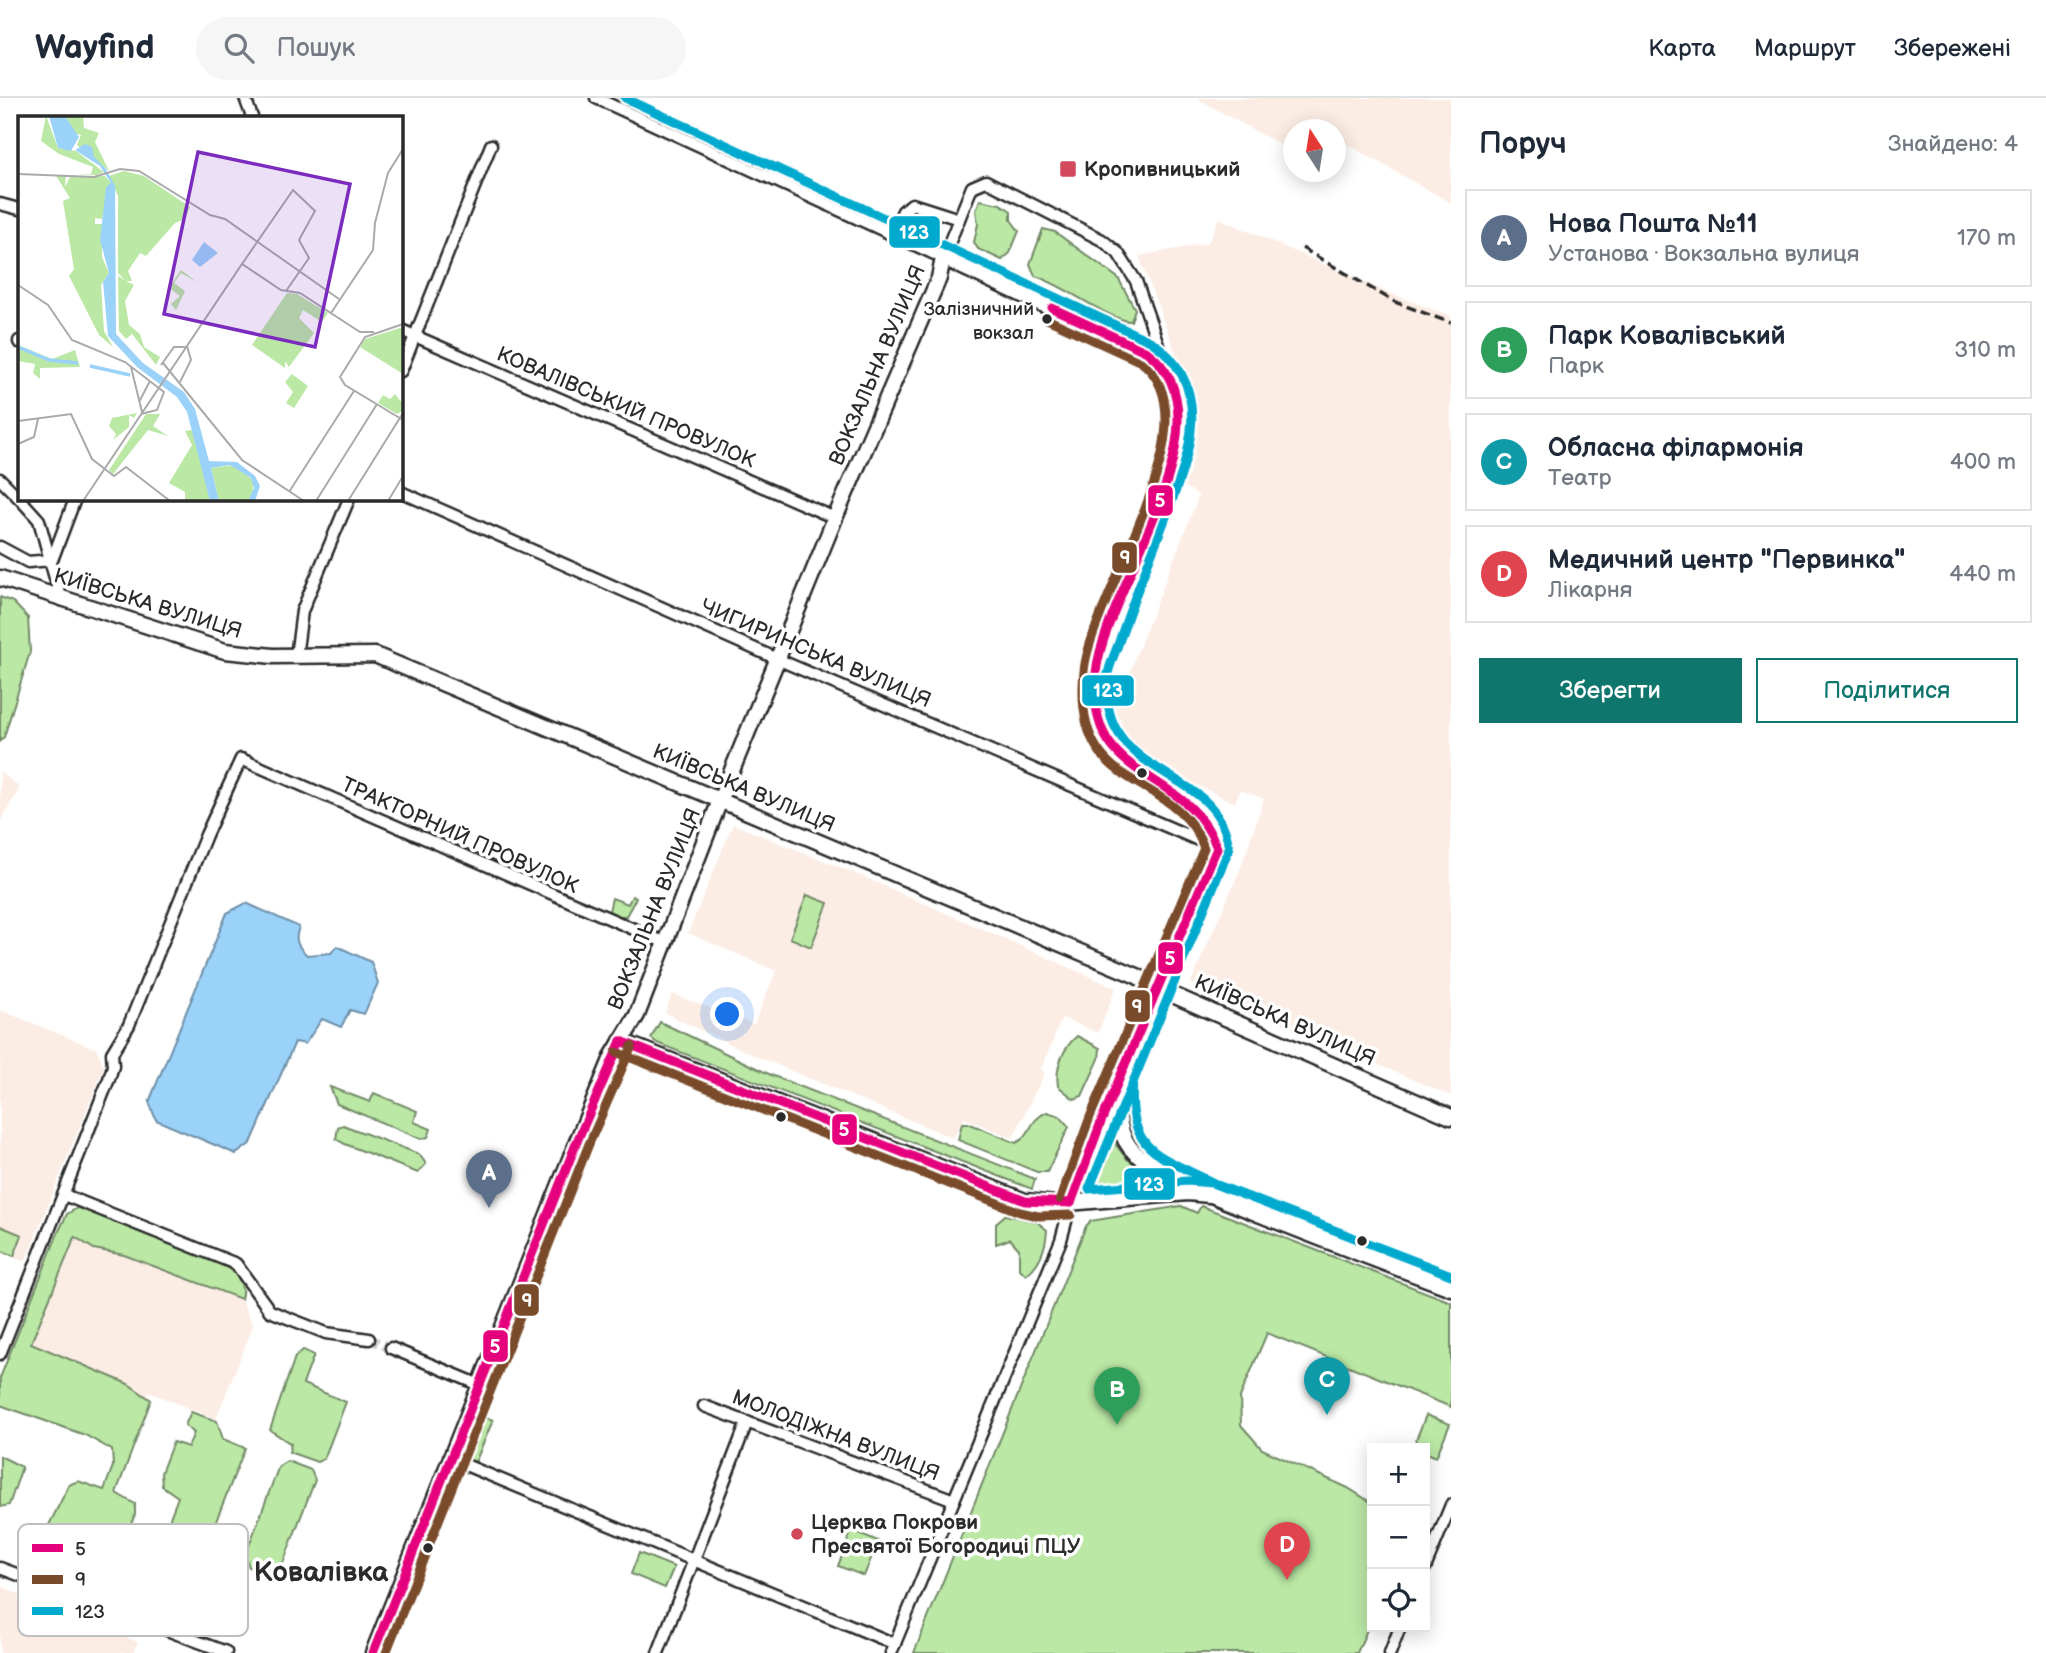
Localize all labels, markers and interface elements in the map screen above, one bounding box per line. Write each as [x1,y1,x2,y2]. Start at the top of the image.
search box [196,17,686,80]
text: Wayfind [35,28,154,68]
icon: search [220,29,258,67]
text: Пошук [276,33,355,64]
text: Карта [1648,34,1716,63]
text: Маршрут [1754,34,1856,63]
text: Збережені [1894,34,2011,63]
inset map [18,116,402,500]
north arrow [1283,119,1346,182]
text: Поруч [1479,126,1567,162]
text: Знайдено: 4 [1888,130,2018,158]
place label: Кропивницький [1084,157,1240,182]
marker: Кропивницький [1058,159,1078,179]
text: Нова Пошта №11 [1548,209,1758,240]
line badge: 123 [888,215,941,249]
text: 123 [899,222,929,245]
text: A [1497,224,1511,252]
text: 170 m [1957,224,2016,252]
text: Установа · Вокзальна вулиця [1548,240,1859,268]
street label: ВОКЗАЛЬНА ВУЛИЦЯ [824,261,931,469]
place label: Залізничний вокзал [924,298,1034,345]
marker: Залізничний вокзал [1040,312,1054,326]
text: Парк Ковалівський [1548,321,1786,352]
text: B [1496,336,1512,364]
text: 310 m [1954,336,2016,364]
street label: КОВАЛІВСЬКИЙ ПРОВУЛОК [493,342,759,474]
text: Парк [1548,352,1604,380]
text: Обласна філармонія [1548,433,1804,464]
text: C [1496,448,1512,476]
text: 400 m [1950,448,2016,476]
text: Театр [1548,464,1611,492]
line badge: 5 [1147,484,1174,517]
text: 5 [1155,490,1166,513]
line badge: 9 [1111,541,1138,574]
text: Медичний центр "Первинка" [1548,545,1905,576]
text: 9 [1119,547,1131,570]
text: D [1496,560,1512,588]
text: 440 m [1949,560,2016,588]
street label: КИЇВСЬКА ВУЛИЦЯ [51,563,245,644]
text: Лікарня [1548,576,1632,604]
street label: ЧИГИРИНСЬКА ВУЛИЦЯ [697,594,935,713]
button: Зберегти [1479,658,1742,723]
button: Поділитися [1756,658,2018,723]
line badge: 123 [1081,674,1135,707]
text: 123 [1093,680,1123,703]
street label: КИЇВСЬКА ВУЛИЦЯ [649,739,839,838]
unlabelled marker [1135,766,1149,780]
street label: ТРАКТОРНИЙ ПРОВУЛОК [337,772,583,899]
street label: ВОКЗАЛЬНА ВУЛИЦЯ [603,805,706,1014]
line badge: 5 [1157,941,1184,975]
text: 5 [1165,948,1176,971]
street label: КИЇВСЬКА ВУЛИЦЯ [1190,969,1379,1072]
line badge: 9 [1124,989,1151,1023]
text: 9 [1131,996,1143,1019]
your location [710,997,744,1031]
unlabelled marker [774,1110,788,1124]
line badge: 5 [831,1113,858,1146]
text: 5 [839,1119,850,1142]
pin: A [466,1150,512,1208]
line badge: 123 [1123,1167,1176,1201]
text: 123 [1134,1174,1164,1197]
unlabelled marker [1355,1234,1369,1248]
line badge: 9 [513,1283,540,1317]
text: 9 [521,1290,533,1313]
line badge: 5 [482,1329,509,1363]
text: 5 [490,1336,501,1359]
pin: C [1304,1357,1350,1415]
pin: B [1094,1367,1140,1425]
street label: МОЛОДІЖНА ВУЛИЦЯ [729,1384,943,1487]
map controls [1367,1443,1430,1632]
button: + [1367,1443,1430,1506]
button: − [1367,1506,1430,1569]
place label: Церква Покрови Пресвятої Богородиці ПЦУ [811,1510,1081,1559]
pin: D [1264,1522,1310,1580]
legend [18,1524,248,1636]
marker: Церква Покрови Пресвятої Богородиці ПЦУ [789,1526,805,1542]
text: 5 [75,1538,86,1561]
unlabelled marker [421,1541,435,1555]
district label: Ковалівка [254,1556,389,1589]
text: 9 [75,1569,86,1592]
button: locate [1367,1569,1430,1632]
text: 123 [75,1601,105,1624]

